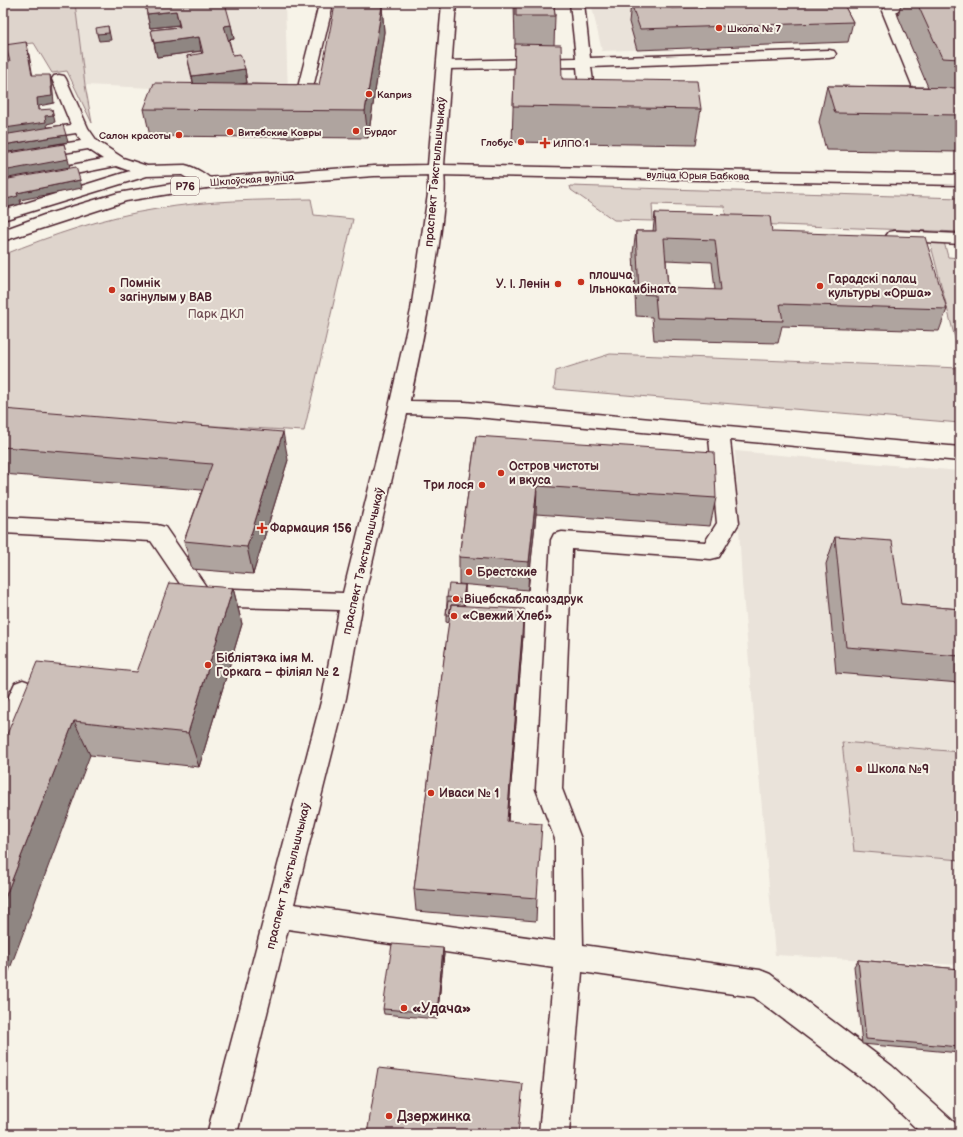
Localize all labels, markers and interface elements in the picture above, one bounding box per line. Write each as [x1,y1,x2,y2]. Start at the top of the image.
marker: Школа № 7 [714,23,724,33]
place label: Школа № 7 [727,23,782,35]
marker: Каприз [364,89,374,99]
place label: Каприз [377,89,412,101]
street label: праспект Тэкстыльшчыкаў [421,96,450,248]
marker: Бурдог [351,126,361,136]
place label: Бурдог [364,126,397,138]
marker: Витебские Ковры [225,127,235,137]
place label: Витебские Ковры [238,127,322,139]
place label: Салон красоты [99,130,171,142]
marker: Салон красоты [174,130,184,140]
place label: Глобус [481,137,513,149]
marker: Глобус [516,137,526,147]
marker: ИЛПО 1 [540,138,550,148]
place label: ИЛПО 1 [553,138,589,150]
street label: вуліца Юрыя Бабкова [646,169,750,183]
street label: Шклоўская вуліца [209,171,295,189]
road number: Р76 [171,177,199,195]
place label: плошча Ільнокамбіната [589,268,677,297]
place label: Гарадскі палац культуры «Орша» [828,272,932,301]
place label: Помнік загінулым у ВАВ [120,276,212,305]
place label: У. І. Ленін [496,277,550,292]
marker: плошча Ільнокамбіната [576,277,586,287]
marker: У. І. Ленін [553,279,563,289]
marker: Гарадскі палац культуры «Орша» [815,281,825,291]
marker: Помнік загінулым у ВАВ [107,285,117,295]
park label: Парк ДКЛ [188,307,244,322]
place label: Остров чистоты и вкуса [509,459,599,488]
marker: Остров чистоты и вкуса [496,468,506,478]
place label: Три лося [424,478,474,493]
marker: Три лося [477,480,487,490]
street label: праспект Тэкстыльшчыкаў [339,486,388,636]
place label: Фармация 156 [270,521,352,536]
marker: Фармация 156 [257,523,267,533]
place label: Брестские [477,565,537,580]
marker: Брестские [464,567,474,577]
place label: Віцебскаблсаюздрук [464,592,583,607]
marker: Віцебскаблсаюздрук [451,594,461,604]
place label: «Свежий Хлеб» [462,609,552,624]
marker: «Свежий Хлеб» [449,611,459,621]
place label: Бібліятэка імя М. Горкага – філіял № 2 [216,651,340,680]
marker: Бібліятэка імя М. Горкага – філіял № 2 [203,660,213,670]
place label: Школа №9 [867,762,929,777]
marker: Школа №9 [854,764,864,774]
place label: Иваси № 1 [439,786,499,801]
marker: Иваси № 1 [426,788,436,798]
street label: праспект Тэкстыльшчыкаў [263,801,314,951]
place label: «Удача» [412,1000,471,1017]
marker: «Удача» [399,1003,409,1013]
place label: Дзержинка [397,1108,472,1125]
marker: Дзержинка [384,1111,394,1121]

